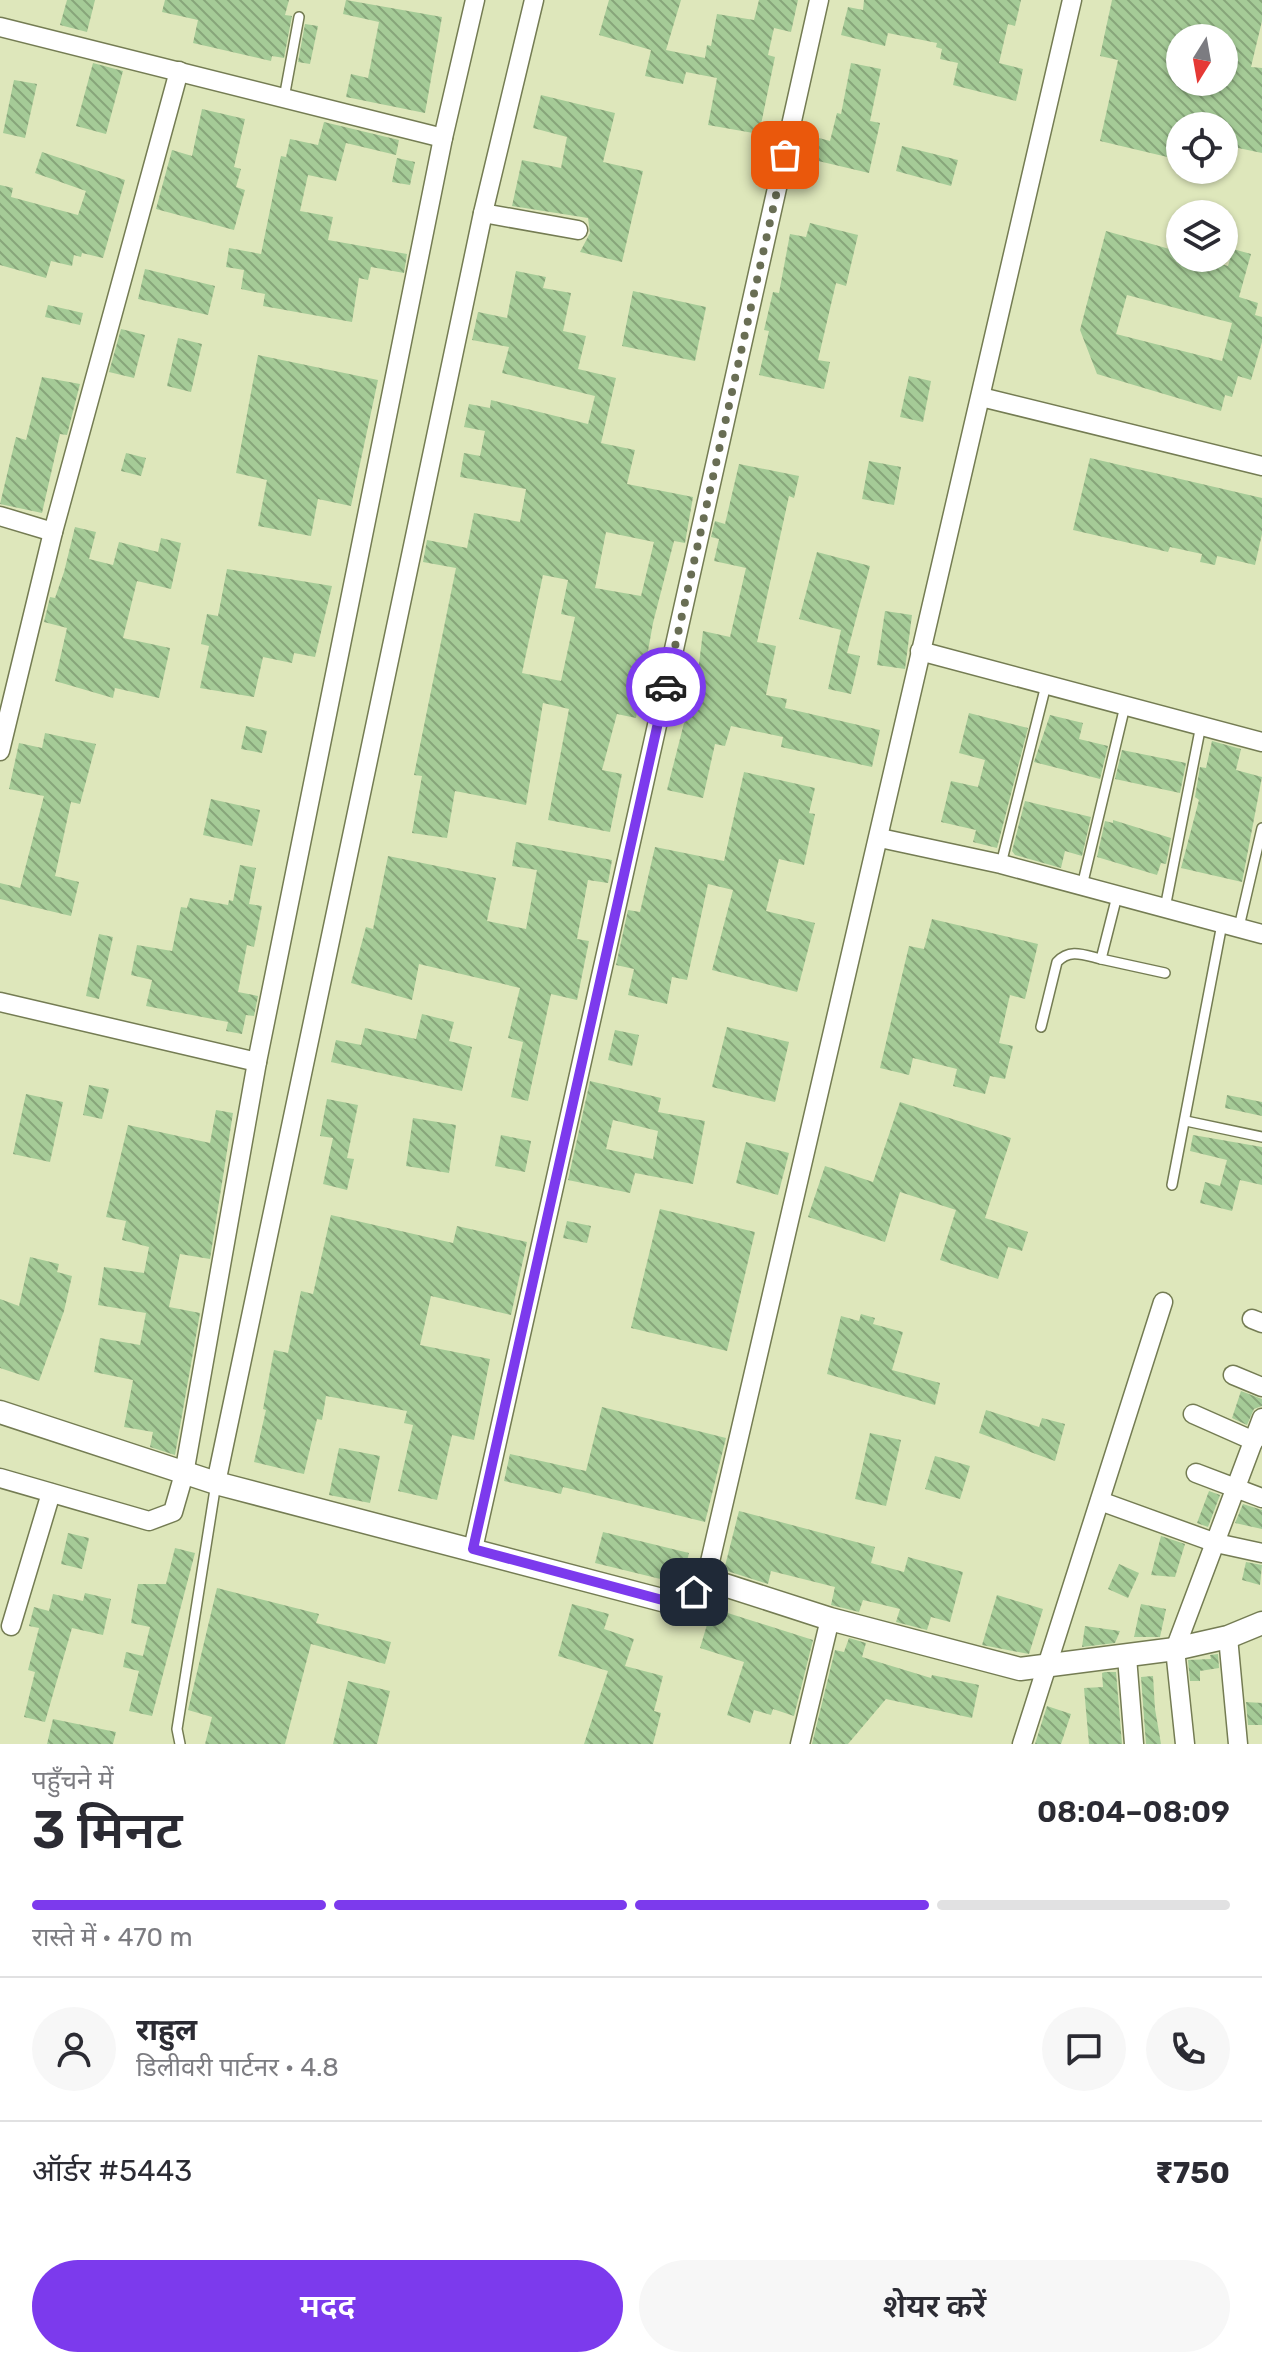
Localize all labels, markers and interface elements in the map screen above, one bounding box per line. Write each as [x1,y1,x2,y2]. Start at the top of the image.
north arrow [1166,24,1238,96]
map controls [1166,24,1238,272]
button: locate [1166,112,1238,184]
pin [751,121,819,189]
icon: bag [763,133,807,177]
button: layers [1166,200,1238,272]
courier [626,647,706,727]
icon: car [644,665,688,709]
pin [660,1558,728,1626]
icon: home [672,1570,716,1614]
text: पहुँचने में [32,1765,113,1796]
text: 08:04–08:09 [1037,1794,1230,1830]
text: 3 मिनट [32,1799,183,1861]
text: रास्ते में · 470 m [32,1922,193,1953]
button: person [32,2007,116,2091]
button: chat [1042,2007,1126,2091]
button: phone [1146,2007,1230,2091]
text: राहुल [136,2012,197,2048]
text: डिलीवरी पार्टनर · 4.8 [136,2052,339,2083]
text: ऑर्डर #5443 [32,2153,192,2189]
text: ₹750 [1155,2155,1230,2191]
button: मदद [32,2260,623,2352]
button: शेयर करें [639,2260,1230,2352]

